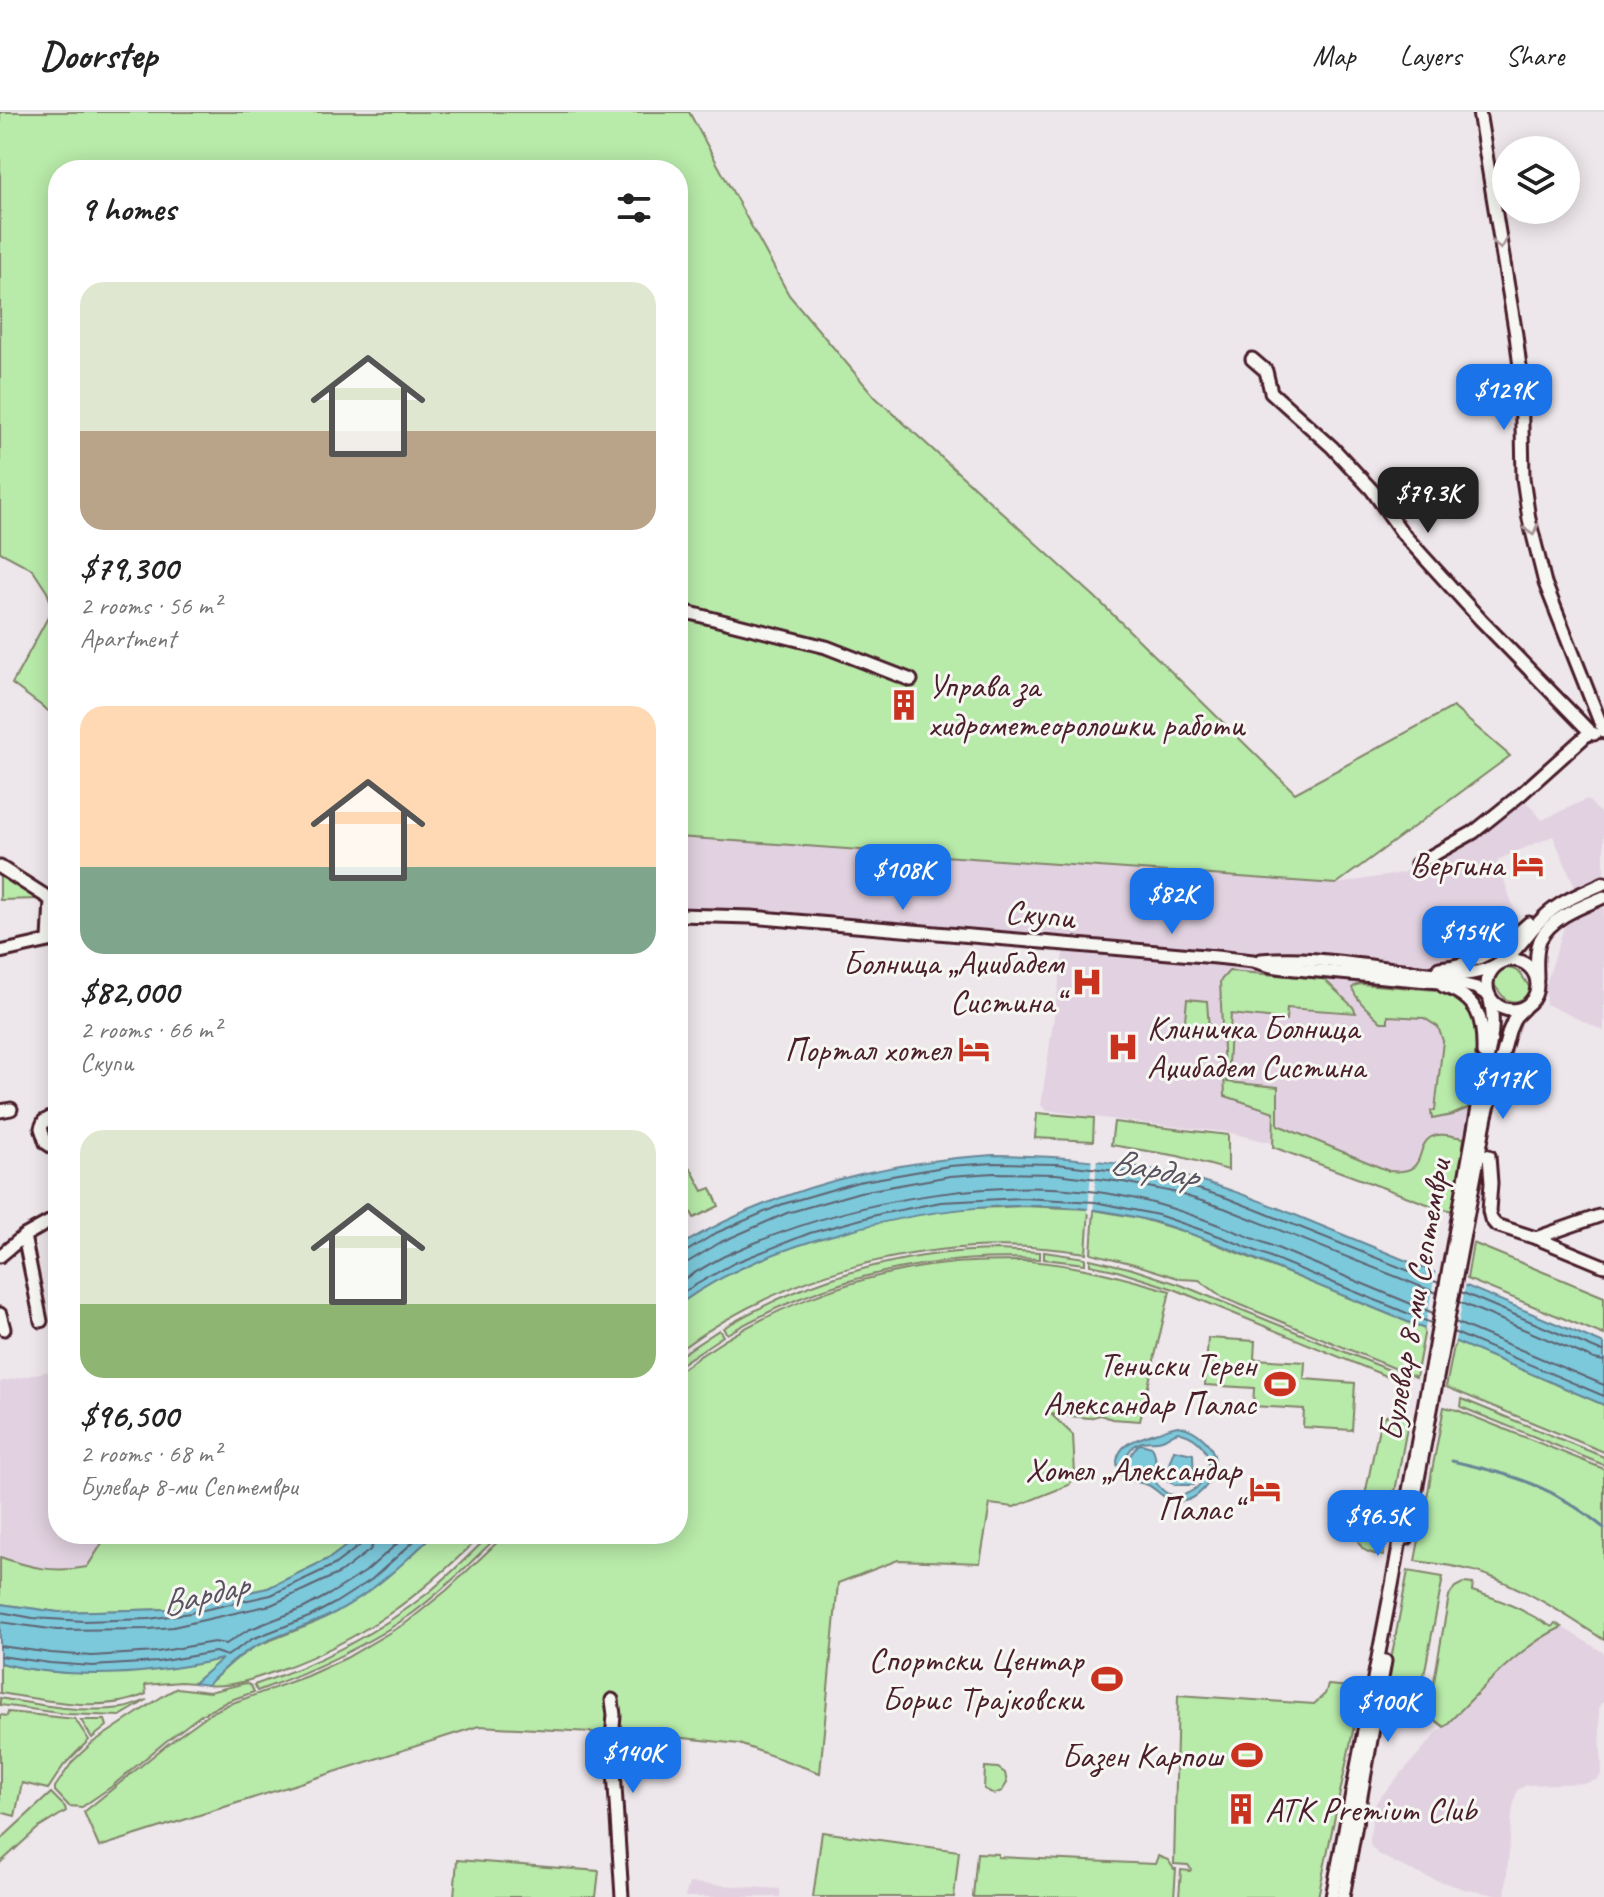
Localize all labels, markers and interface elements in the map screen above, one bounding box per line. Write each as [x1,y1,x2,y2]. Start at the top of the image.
text: Doorstep [40,32,157,79]
text: Map [1313,38,1356,73]
text: Layers [1400,38,1461,73]
text: Share [1505,38,1564,73]
map controls [1492,136,1580,224]
button: layers [1492,136,1580,224]
icon: filters [612,186,656,230]
text: 9 homes [80,187,176,230]
one-way arrow [1491,237,1508,251]
icon: home [296,334,440,478]
pin: $129K [1448,364,1560,432]
text: $129K [1474,373,1534,406]
pin: $79.3K [1363,467,1493,535]
text: $79.3K [1396,476,1460,509]
one-way arrow [1523,522,1540,536]
text: $79,300 [80,546,178,589]
text: 2 rooms · 56 m² [80,589,221,622]
text: Apartment [80,622,176,655]
place label: Управа за хидрометеоролошки работи [928,664,1246,746]
building icon: Управа за хидрометеоролошки работи [887,688,921,722]
icon: home [296,758,440,902]
place label: Вергина [1410,843,1507,886]
pin: $108K [847,844,959,912]
hotel icon: Вергина [1511,847,1545,881]
text: $108K [873,853,933,886]
pin: $82K [1125,868,1219,936]
text: $82K [1148,877,1196,910]
street label: Скупи [1003,890,1079,939]
pin: $154K [1414,906,1526,974]
text: $154K [1440,915,1500,948]
place label: Болница „Аџибадем Систина“ [843,941,1070,1023]
hospital icon: Болница „Аџибадем Систина“ [1070,965,1104,999]
text: $82,000 [80,970,179,1013]
place label: Клиничка Болница Аџибадем Систина [1147,1006,1368,1088]
text: 2 rooms · 66 m² [80,1013,221,1046]
place label: Портал хотел [785,1028,953,1071]
hospital icon: Клиничка Болница Аџибадем Систина [1106,1030,1140,1064]
hotel icon: Портал хотел [957,1032,991,1066]
text: Скупи [80,1046,133,1079]
pin: $117K [1447,1053,1559,1121]
text: $117K [1473,1062,1533,1095]
water label: Вардар [1107,1137,1206,1200]
street label: Булевар 8-ми Септември [1368,1154,1460,1444]
icon: home [296,1182,440,1326]
place label: Тениски Терен Александар Палас [1043,1343,1258,1425]
sports icon: Тениски Терен Александар Палас [1263,1367,1297,1401]
text: $96,500 [80,1394,178,1437]
text: 2 rooms · 68 m² [80,1437,221,1470]
place label: Хотел „Александар Палас“ [1025,1448,1248,1530]
text: Булевар 8-ми Септември [80,1470,298,1503]
hotel icon: Хотел „Александар Палас“ [1248,1472,1282,1506]
pin: $96.5K [1313,1490,1443,1558]
text: $96.5K [1346,1499,1410,1532]
water label: Вардар [156,1561,256,1626]
place label: Спортски Центар Борис Трајковски [869,1638,1085,1720]
sports icon: Спортски Центар Борис Трајковски [1090,1662,1124,1696]
pin: $100K [1332,1676,1444,1744]
text: $100K [1358,1685,1418,1718]
pin: $140K [577,1727,689,1795]
place label: Базен Карпош [1062,1734,1225,1777]
text: $140K [603,1736,663,1769]
sports icon: Базен Карпош [1230,1738,1264,1772]
place label: ATK Premium Club [1265,1788,1479,1831]
building icon: ATK Premium Club [1224,1792,1258,1826]

